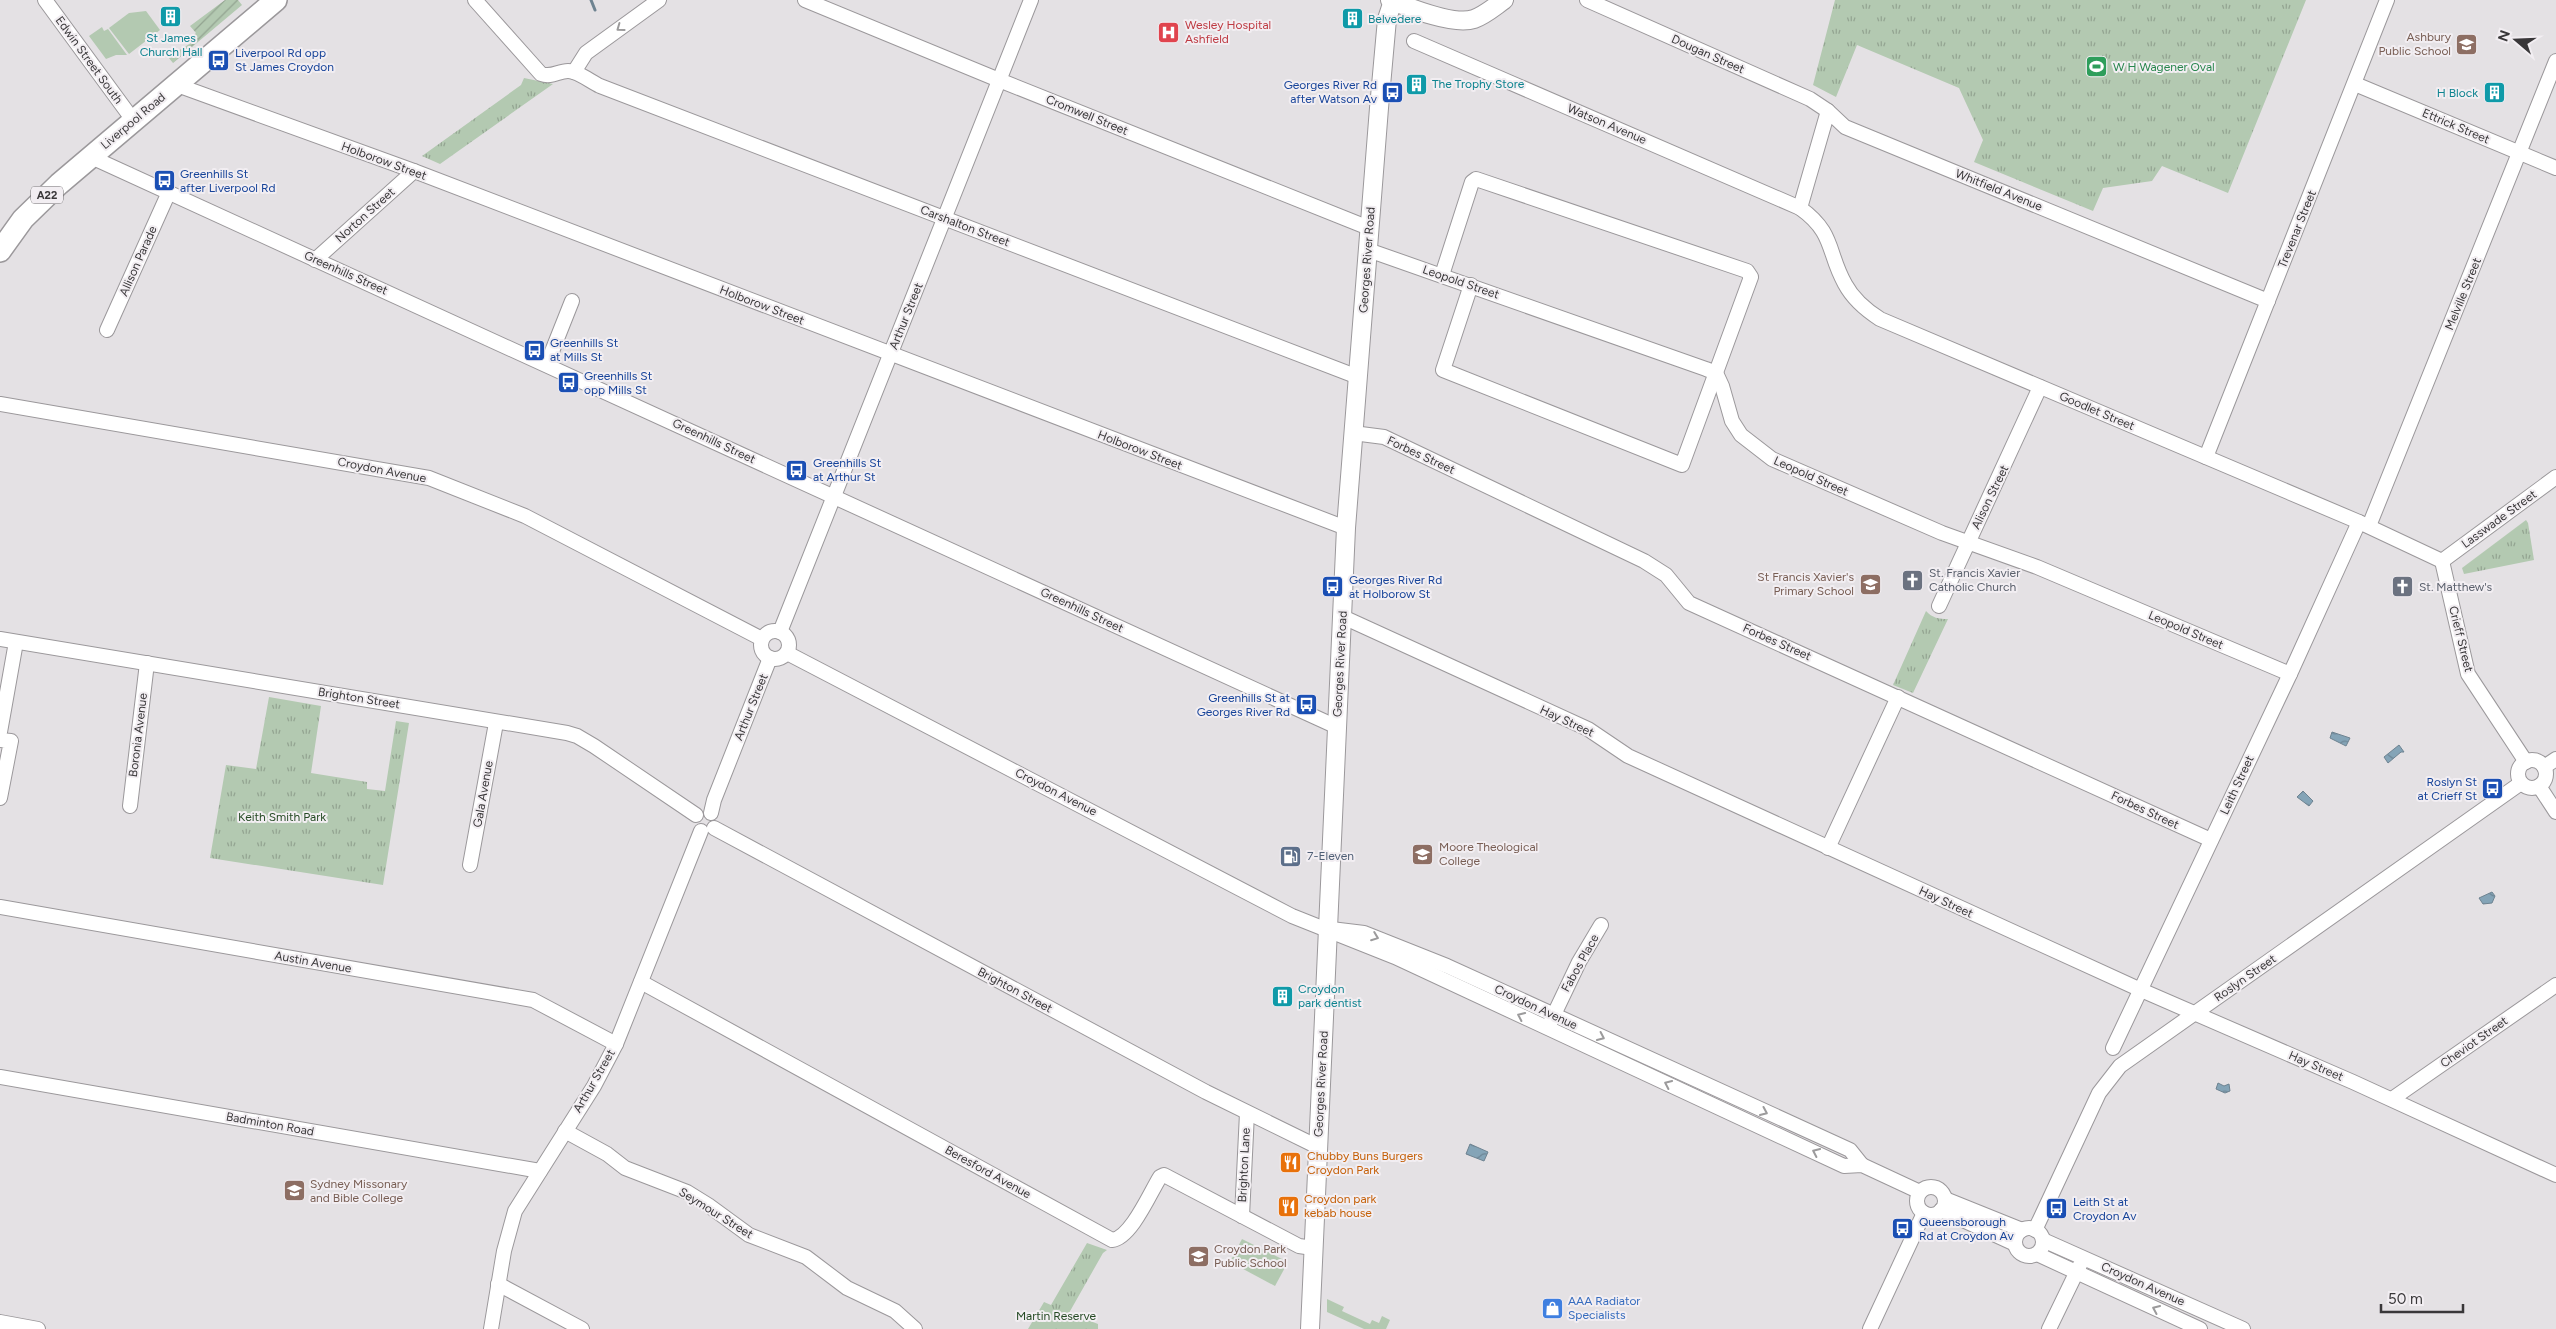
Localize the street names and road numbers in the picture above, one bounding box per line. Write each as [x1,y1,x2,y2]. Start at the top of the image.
street label: Edwin Street South [53,13,126,107]
street label: Dougan Street [1669,32,1747,77]
street label: Liverpool Road [98,90,168,152]
street label: Cromwell Street [1044,92,1131,138]
street label: Watson Avenue [1565,101,1649,147]
street label: Ettrick Street [2420,106,2492,147]
street label: Holborow Street [340,139,429,183]
street label: Whitfield Avenue [1953,166,2045,214]
street label: Norton Street [332,184,398,245]
road number: A22 [31,186,63,204]
street label: Trevenar Street [2275,188,2319,270]
street label: Carshalton Street [918,203,1012,250]
street label: Georges River Road [1356,206,1378,314]
street label: Allison Parade [116,223,160,298]
street label: Greenhills Street [302,248,390,298]
street label: Melville Street [2442,255,2484,332]
street label: Leopold Street [1421,262,1502,302]
street label: Arthur Street [886,280,926,351]
street label: Holborow Street [718,282,807,328]
street label: Goodlet Street [2057,389,2137,433]
street label: Greenhills Street [670,416,758,467]
street label: Holborow Street [1096,427,1185,473]
street label: Forbes Street [1385,433,1458,477]
street label: Leopold Street [1772,453,1851,499]
street label: Croydon Avenue [337,455,428,486]
street label: Alison Street [1969,462,2012,531]
street label: Lasswade Street [2459,487,2540,551]
street label: Greenhills Street [1038,585,1126,636]
street label: Crieff Street [2446,605,2476,674]
street label: Leopold Street [2146,608,2226,652]
street label: Georges River Road [1330,610,1350,718]
street label: Forbes Street [1741,621,1814,663]
street label: Arthur Street [731,671,771,742]
street label: Brighton Street [317,685,401,711]
street label: Boronia Avenue [126,692,150,778]
street label: Hay Street [1538,702,1597,740]
street label: Leith Street [2217,753,2257,817]
street label: Gala Avenue [470,759,496,828]
street label: Croydon Avenue [1013,765,1100,819]
street label: Forbes Street [2109,788,2182,832]
street label: Hay Street [1917,883,1976,921]
street label: Fabos Place [1558,931,1602,994]
street label: Austin Avenue [273,948,353,976]
street label: Roslyn Street [2211,951,2279,1004]
street label: Brighton Street [975,964,1055,1016]
street label: Croydon Avenue [1492,982,1580,1033]
street label: Cheviot Street [2438,1013,2511,1070]
street label: Georges River Road [1311,1030,1331,1138]
street label: Arthur Street [570,1046,618,1115]
street label: Hay Street [2287,1048,2346,1084]
street label: Badminton Road [225,1109,315,1139]
street label: Brighton Lane [1235,1127,1253,1203]
street label: Beresford Avenue [943,1143,1034,1202]
street label: Seymour Street [676,1185,756,1242]
street label: Croydon Avenue [2099,1259,2187,1309]

